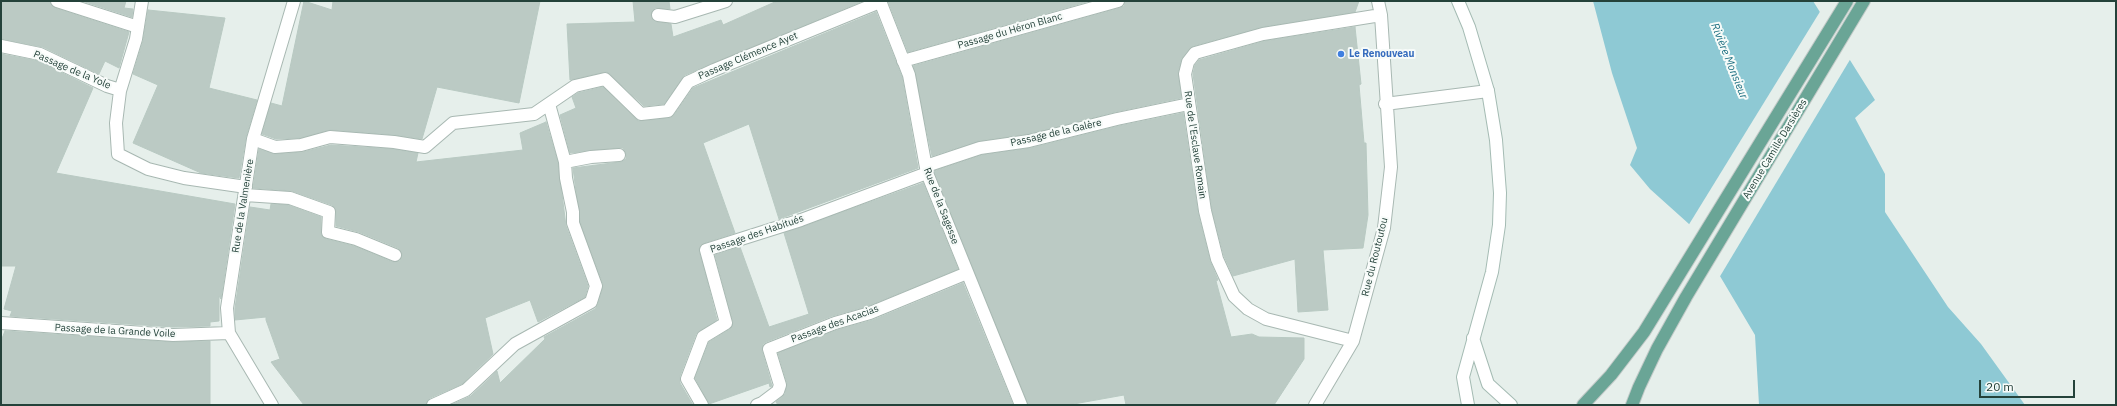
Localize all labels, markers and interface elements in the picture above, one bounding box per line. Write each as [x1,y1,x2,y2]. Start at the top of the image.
street label: Passage du Héron Blanc [956,10,1064,52]
water label: Rivière Monsieur [1708,21,1750,101]
street label: Passage Clémence Ayet [697,30,799,82]
street label: Passage de la Yole [32,48,112,92]
place label: Le Renouveau [1349,48,1415,60]
marker: Le Renouveau [1336,49,1346,59]
street label: Rue de l'Esclave Romain [1181,90,1209,200]
street label: Avenue Camille Darsières [1740,97,1810,201]
street label: Passage de la Galère [1009,117,1103,149]
street label: Rue de la Valmenière [230,158,256,254]
street label: Rue de la Sagesse [921,166,961,246]
street label: Passage des Habitués [709,212,805,256]
street label: Rue du Routoutou [1359,216,1391,298]
street label: Passage des Acacias [790,303,880,345]
street label: Passage de la Grande Voile [54,322,176,340]
scale bar [1981,372,2077,398]
text: 20 m [1986,379,2014,394]

